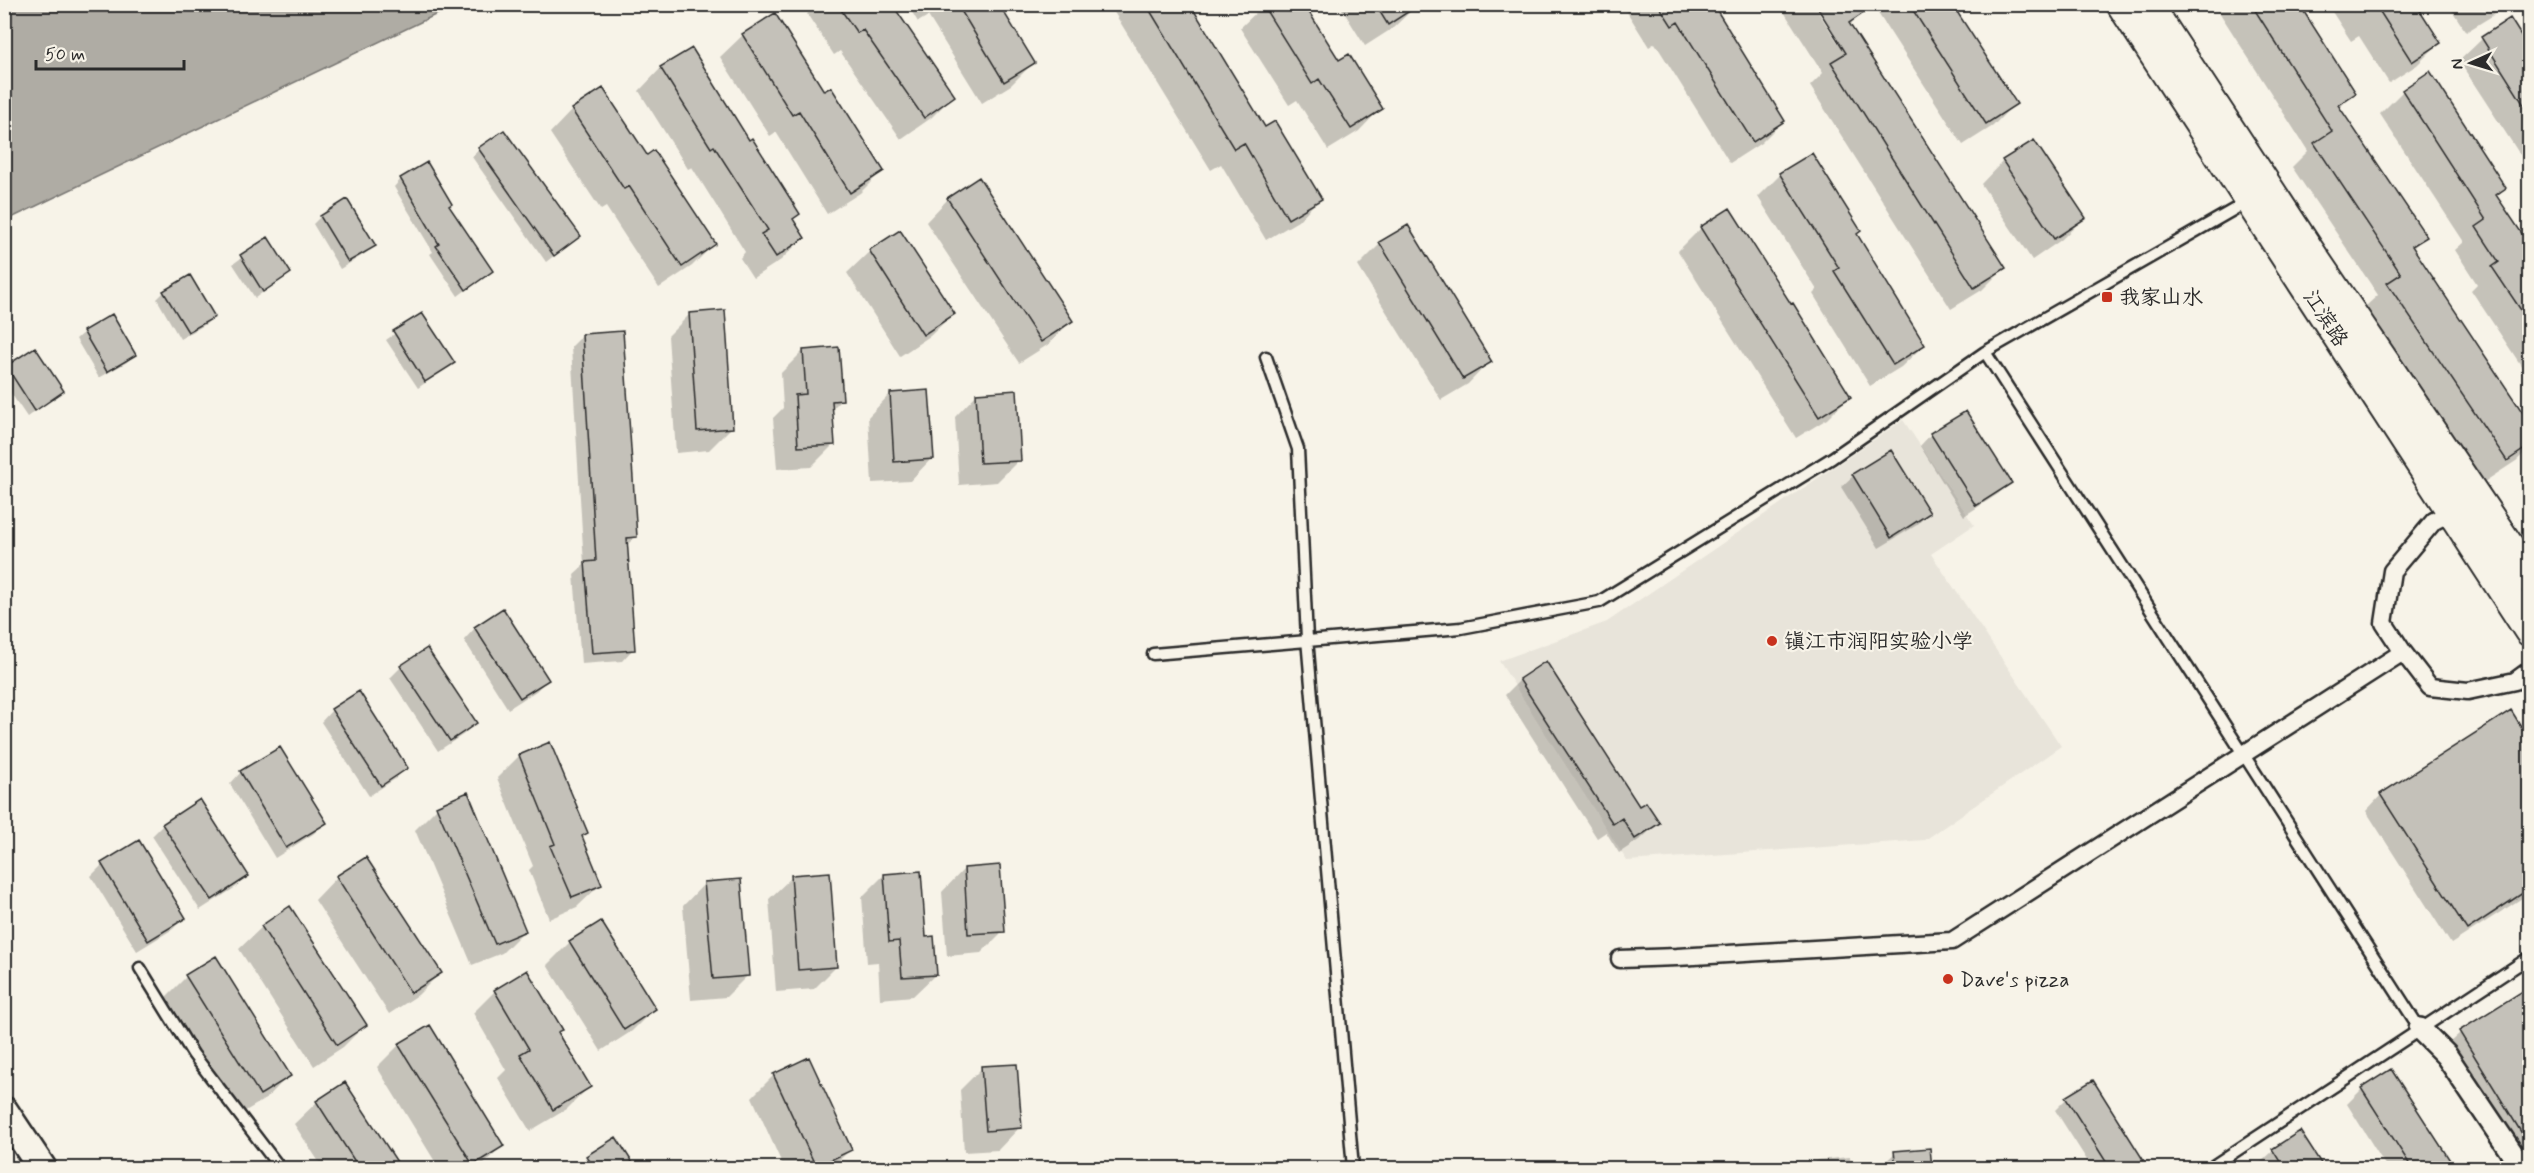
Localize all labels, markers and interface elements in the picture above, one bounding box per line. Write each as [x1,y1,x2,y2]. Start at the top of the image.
scale bar [36,33,184,71]
north arrow [2441,33,2501,93]
text: 50 m [45,43,85,67]
text: N [2447,58,2468,70]
place label: 我家山水 [2119,284,2203,312]
street label: 江滨路 [2296,285,2354,353]
marker: 我家山水 [2100,290,2114,304]
place label: 镇江市润阳实验小学 [1784,628,1973,656]
marker: 镇江市润阳实验小学 [1765,634,1779,648]
place label: Dave's pizza [1960,966,2069,994]
marker: Dave's pizza [1941,972,1955,986]

